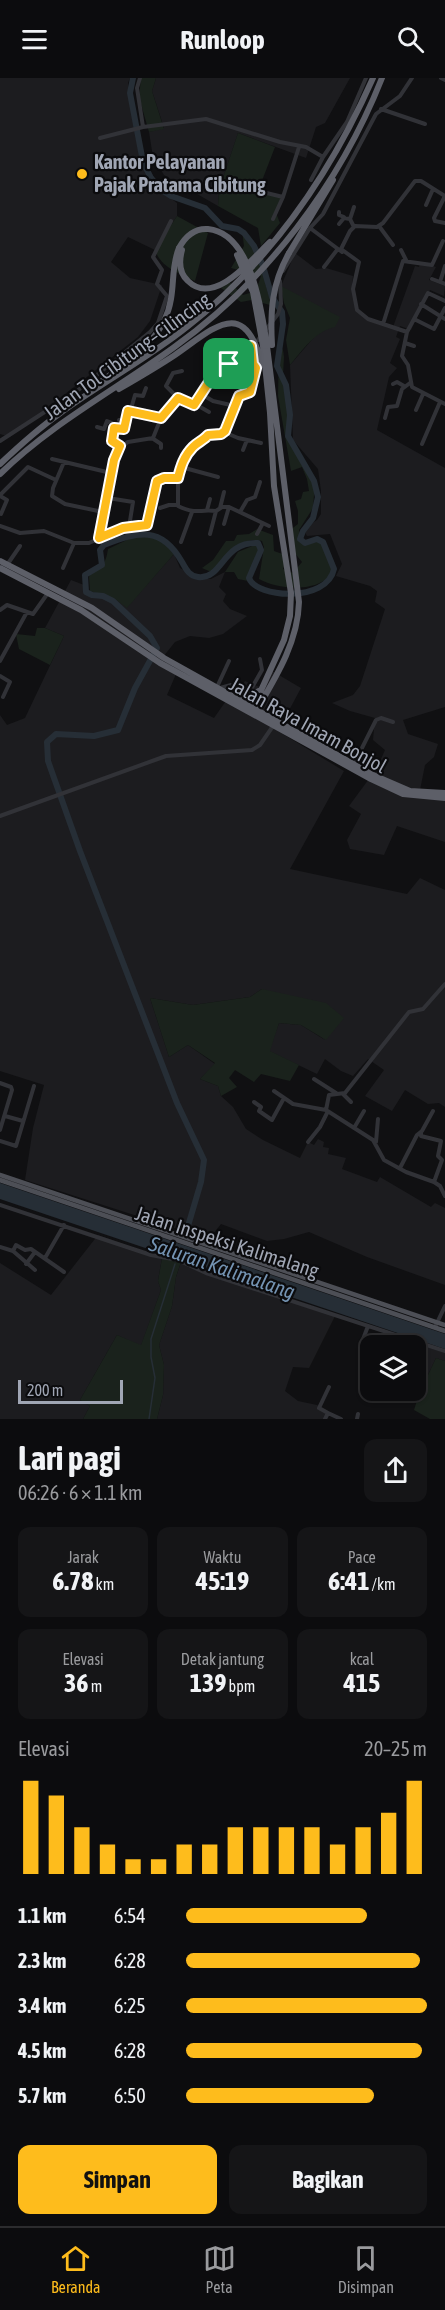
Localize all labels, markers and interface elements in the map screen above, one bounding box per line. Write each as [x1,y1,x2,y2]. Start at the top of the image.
icon: menu [18,23,51,56]
icon: search [394,23,427,56]
text: Runloop [180,24,265,55]
place label: Kantor Pelayanan Pajak Pratama Cibitung [94,150,266,196]
marker: Kantor Pelayanan Pajak Pratama Cibitung [75,167,89,181]
street label: Jalan Tol Cibitung–Cilincing [39,287,215,424]
pin [203,338,254,389]
icon: arrive [212,347,245,380]
street label: Jalan Raya Imam Bonjol [226,672,391,778]
street label: Jalan Inspeksi Kalimalang [133,1201,322,1282]
water label: Saluran Kalimalang [145,1231,298,1303]
map controls [360,1335,426,1401]
button: layers [360,1335,426,1401]
scale bar [18,1377,123,1404]
text: 200 m [27,1381,63,1399]
text: Lari pagi [18,1439,121,1477]
button: share [364,1439,427,1502]
text: 06:26 · 6 × 1.1 km [18,1481,143,1504]
text: Jarak [67,1548,99,1566]
text: Waktu [204,1548,241,1566]
text: Pace [348,1548,376,1566]
text: 6.78 [52,1566,93,1596]
text: 45:19 [196,1566,249,1596]
text: 6:41 [328,1566,369,1596]
text: km [93,1575,114,1593]
text: /km [369,1575,396,1593]
text: Elevasi [63,1650,104,1668]
text: Detak jantung [181,1650,264,1668]
text: kcal [350,1650,374,1668]
text: 36 [64,1668,89,1698]
text: 139 [190,1668,226,1698]
text: 415 [343,1668,380,1698]
text: m [89,1677,102,1695]
text: bpm [226,1677,255,1695]
text: Elevasi [18,1737,70,1760]
text: 20–25 m [364,1737,427,1760]
text: 1.1 km [18,1904,66,1927]
text: 6:54 [114,1904,146,1927]
text: 2.3 km [18,1949,66,1972]
text: 6:28 [114,1949,146,1972]
text: 3.4 km [18,1994,66,2017]
text: 6:25 [114,1994,146,2017]
text: 4.5 km [18,2039,66,2062]
text: 6:28 [114,2039,146,2062]
text: 5.7 km [18,2084,66,2107]
text: 6:50 [114,2084,146,2107]
button: Simpan [18,2145,217,2214]
button: Bagikan [229,2145,427,2214]
tab: Beranda [51,2242,101,2296]
tab: Peta [203,2242,236,2296]
tab: Disimpan [338,2242,394,2296]

